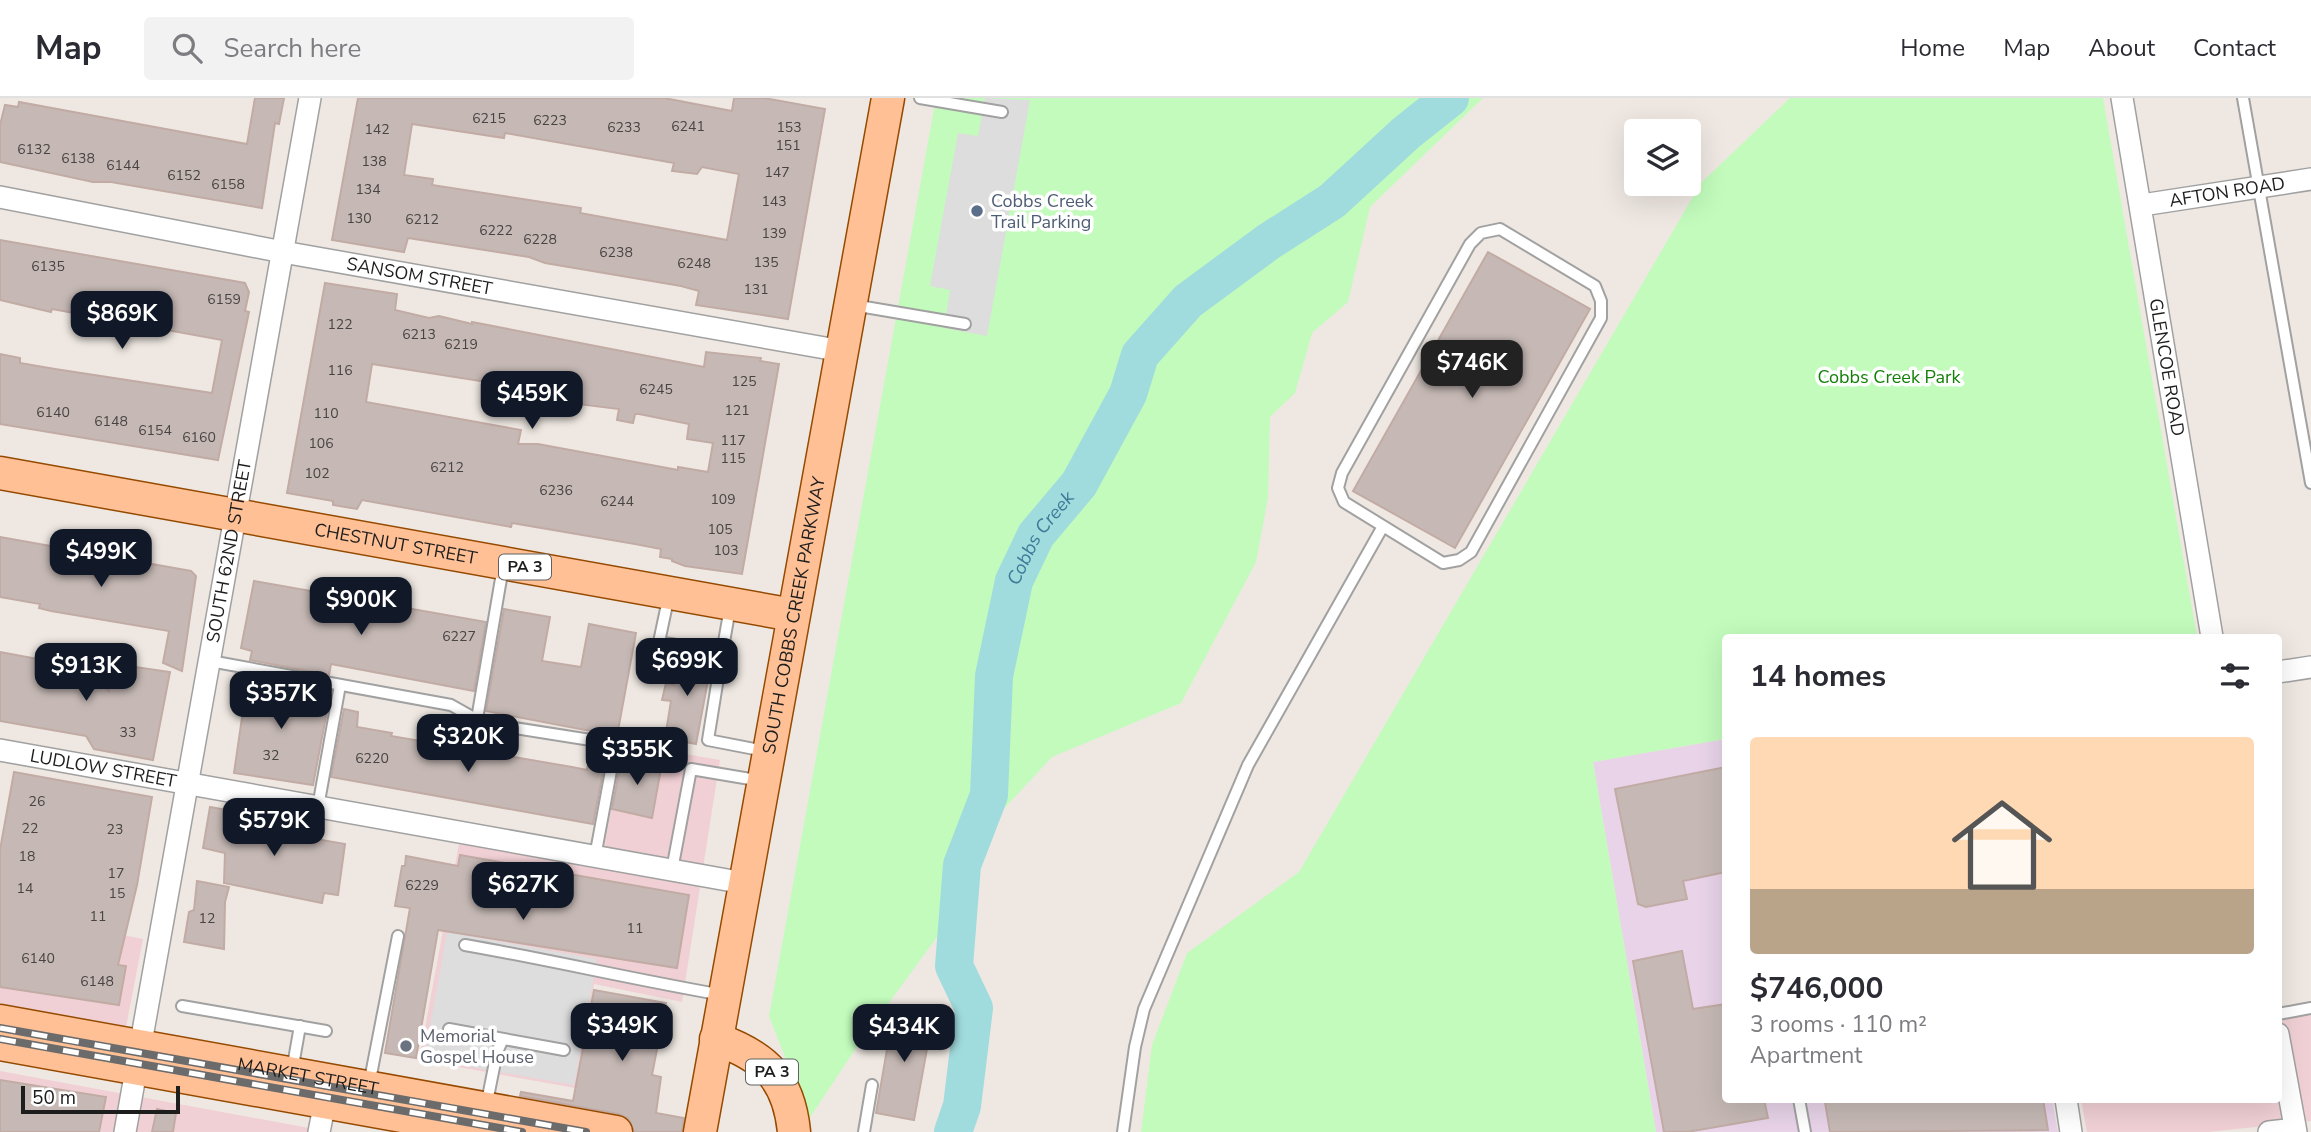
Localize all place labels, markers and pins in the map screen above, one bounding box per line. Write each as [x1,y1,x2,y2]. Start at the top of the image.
place label: Cobbs Creek Trail Parking [991,189,1094,234]
marker: Cobbs Creek Trail Parking [969,203,985,219]
pin: $869K [73,292,171,351]
pin: $746K [1423,341,1521,400]
pin: $459K [483,372,581,431]
pin: $499K [52,530,150,589]
pin: $900K [312,578,410,637]
pin: $699K [638,638,736,698]
pin: $913K [37,644,135,703]
pin: $357K [232,672,330,731]
pin: $320K [419,714,517,774]
pin: $355K [588,728,686,787]
pin: $579K [225,798,323,858]
pin: $627K [474,862,572,922]
pin: $349K [573,1004,671,1063]
pin: $434K [855,1004,953,1064]
place label: Memorial Gospel House [420,1024,534,1069]
marker: Memorial Gospel House [398,1038,414,1054]

